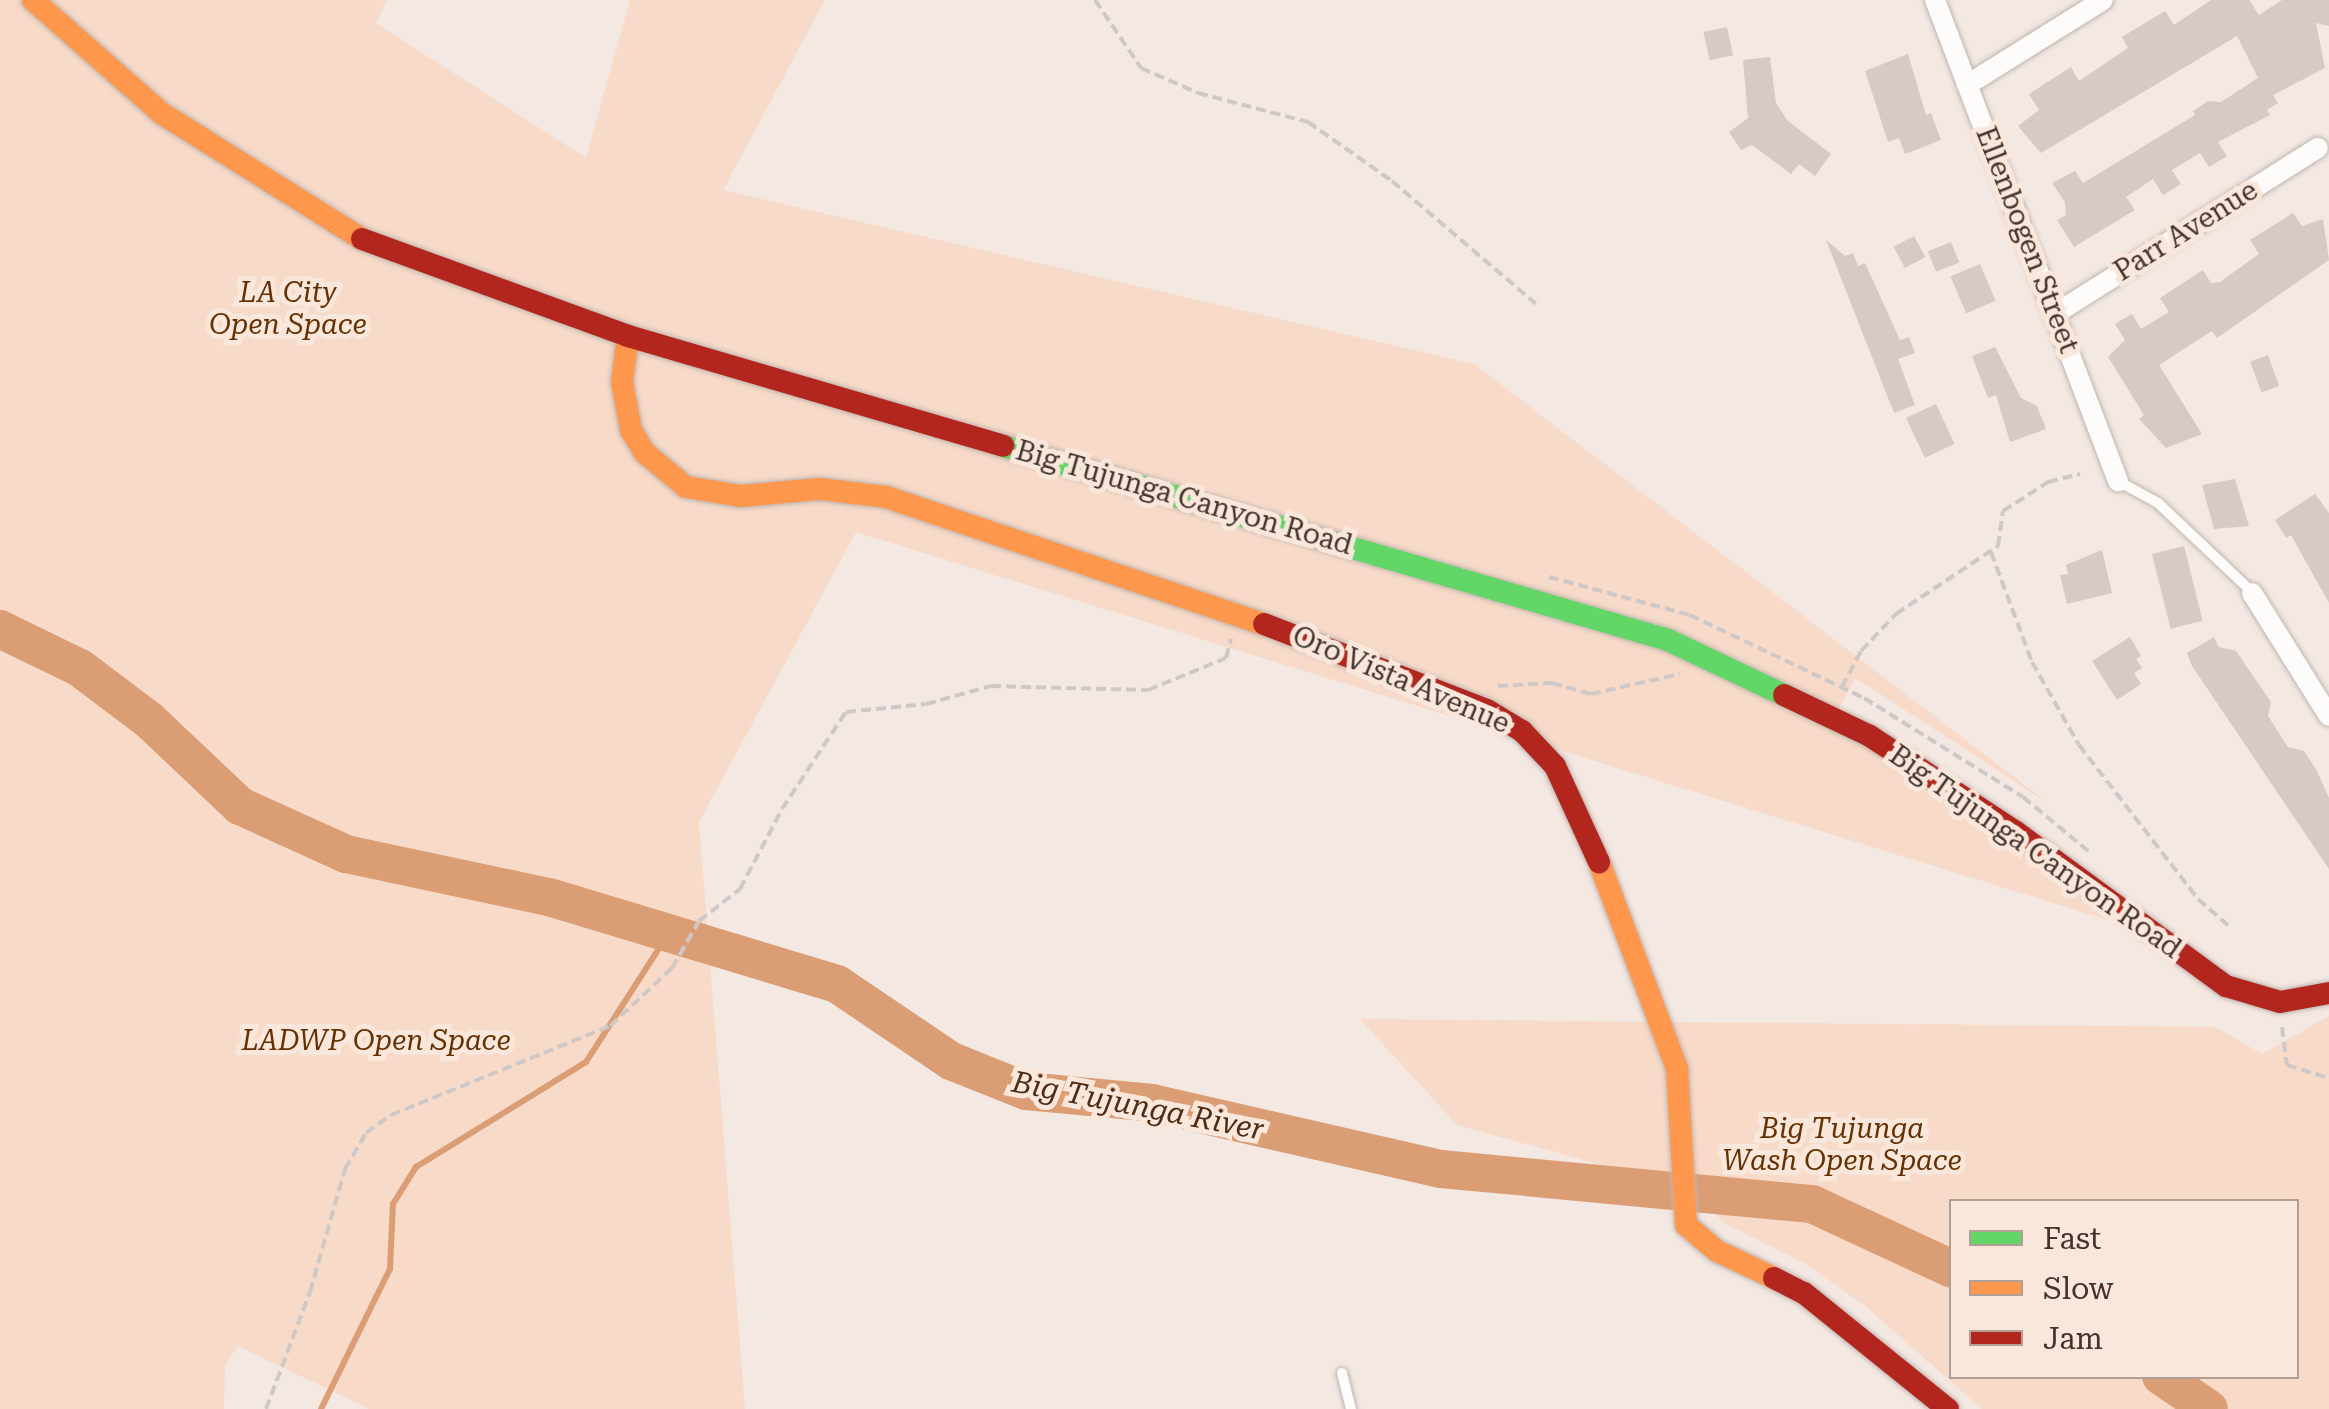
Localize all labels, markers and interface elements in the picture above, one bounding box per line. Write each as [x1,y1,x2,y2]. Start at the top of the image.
street label: Ellenbogen Street [1968,122,2086,358]
street label: Parr Avenue [2108,174,2264,288]
park label: LA City Open Space [209,276,367,342]
street label: Big Tujunga Canyon Road [1012,434,1356,562]
street label: Oro Vista Avenue [1287,619,1515,741]
street label: Big Tujunga Canyon Road [1883,738,2187,966]
park label: LADWP Open Space [241,1024,511,1058]
water label: Big Tujunga River [1009,1064,1267,1148]
park label: Big Tujunga Wash Open Space [1722,1112,1962,1178]
legend [1949,1199,2299,1379]
text: Fast [2043,1221,2101,1256]
text: Slow [2043,1271,2114,1306]
text: Jam [2043,1321,2103,1356]

